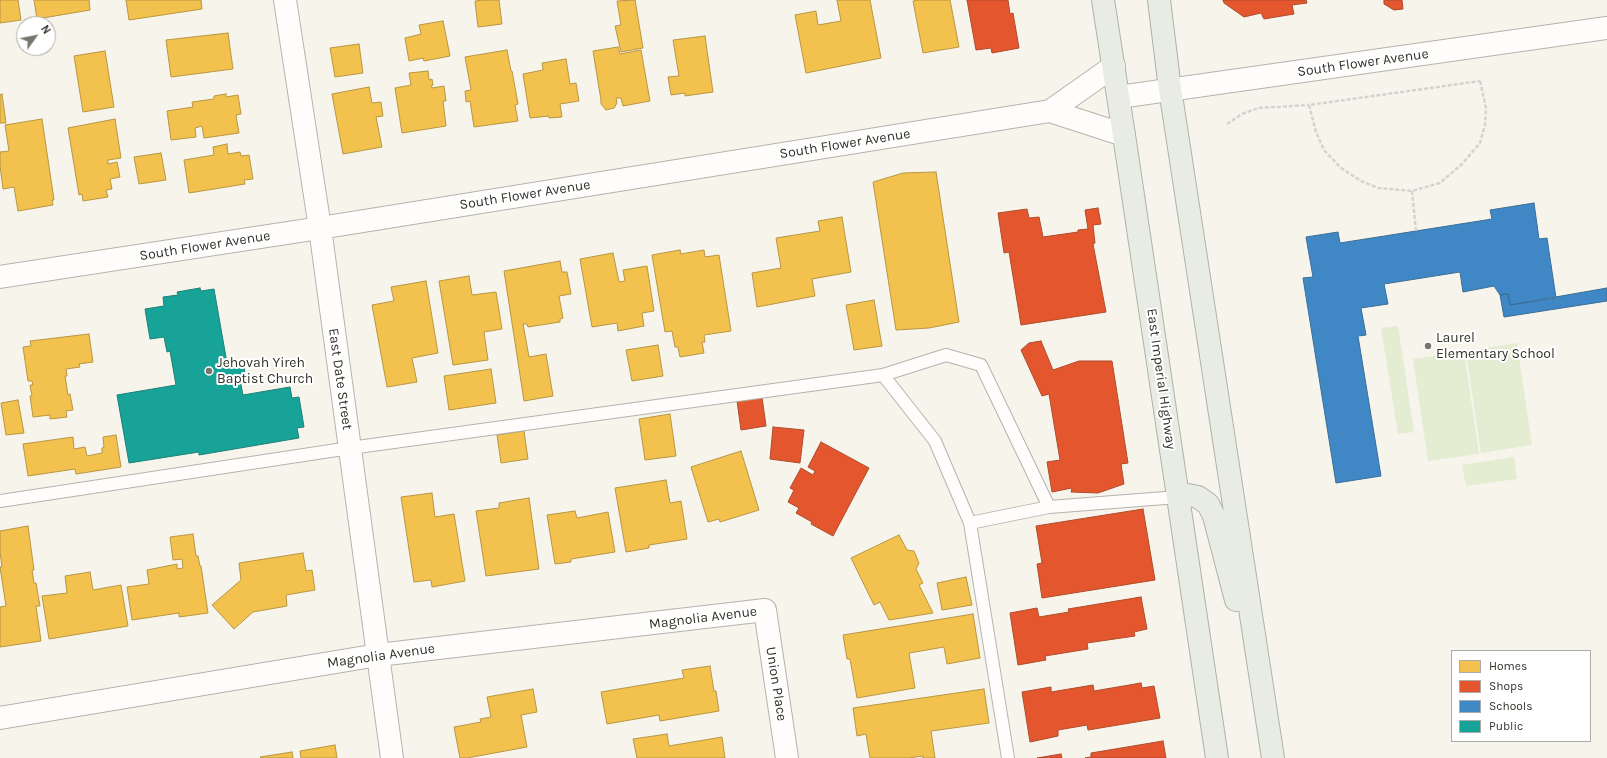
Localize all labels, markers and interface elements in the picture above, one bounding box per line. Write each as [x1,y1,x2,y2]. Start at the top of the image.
north arrow [16,16,56,56]
text: N [38,23,53,37]
street label: South Flower Avenue [1296,45,1430,81]
street label: South Flower Avenue [778,125,912,163]
street label: South Flower Avenue [458,176,592,214]
street label: South Flower Avenue [138,227,272,265]
street label: East Imperial Highway [1143,307,1179,451]
street label: East Date Street [325,327,355,431]
place label: Laurel Elementary School [1436,330,1555,362]
marker: Laurel Elementary School [1423,341,1433,351]
place label: Jehovah Yireh Baptist Church [217,355,313,388]
marker: Jehovah Yireh Baptist Church [204,366,214,376]
street label: Magnolia Avenue [648,603,758,633]
street label: Magnolia Avenue [326,640,436,672]
street label: Union Place [762,646,790,722]
legend [1451,650,1591,742]
text: Homes [1489,659,1527,673]
text: Shops [1489,679,1523,693]
text: Schools [1489,699,1532,713]
text: Public [1489,719,1523,733]

